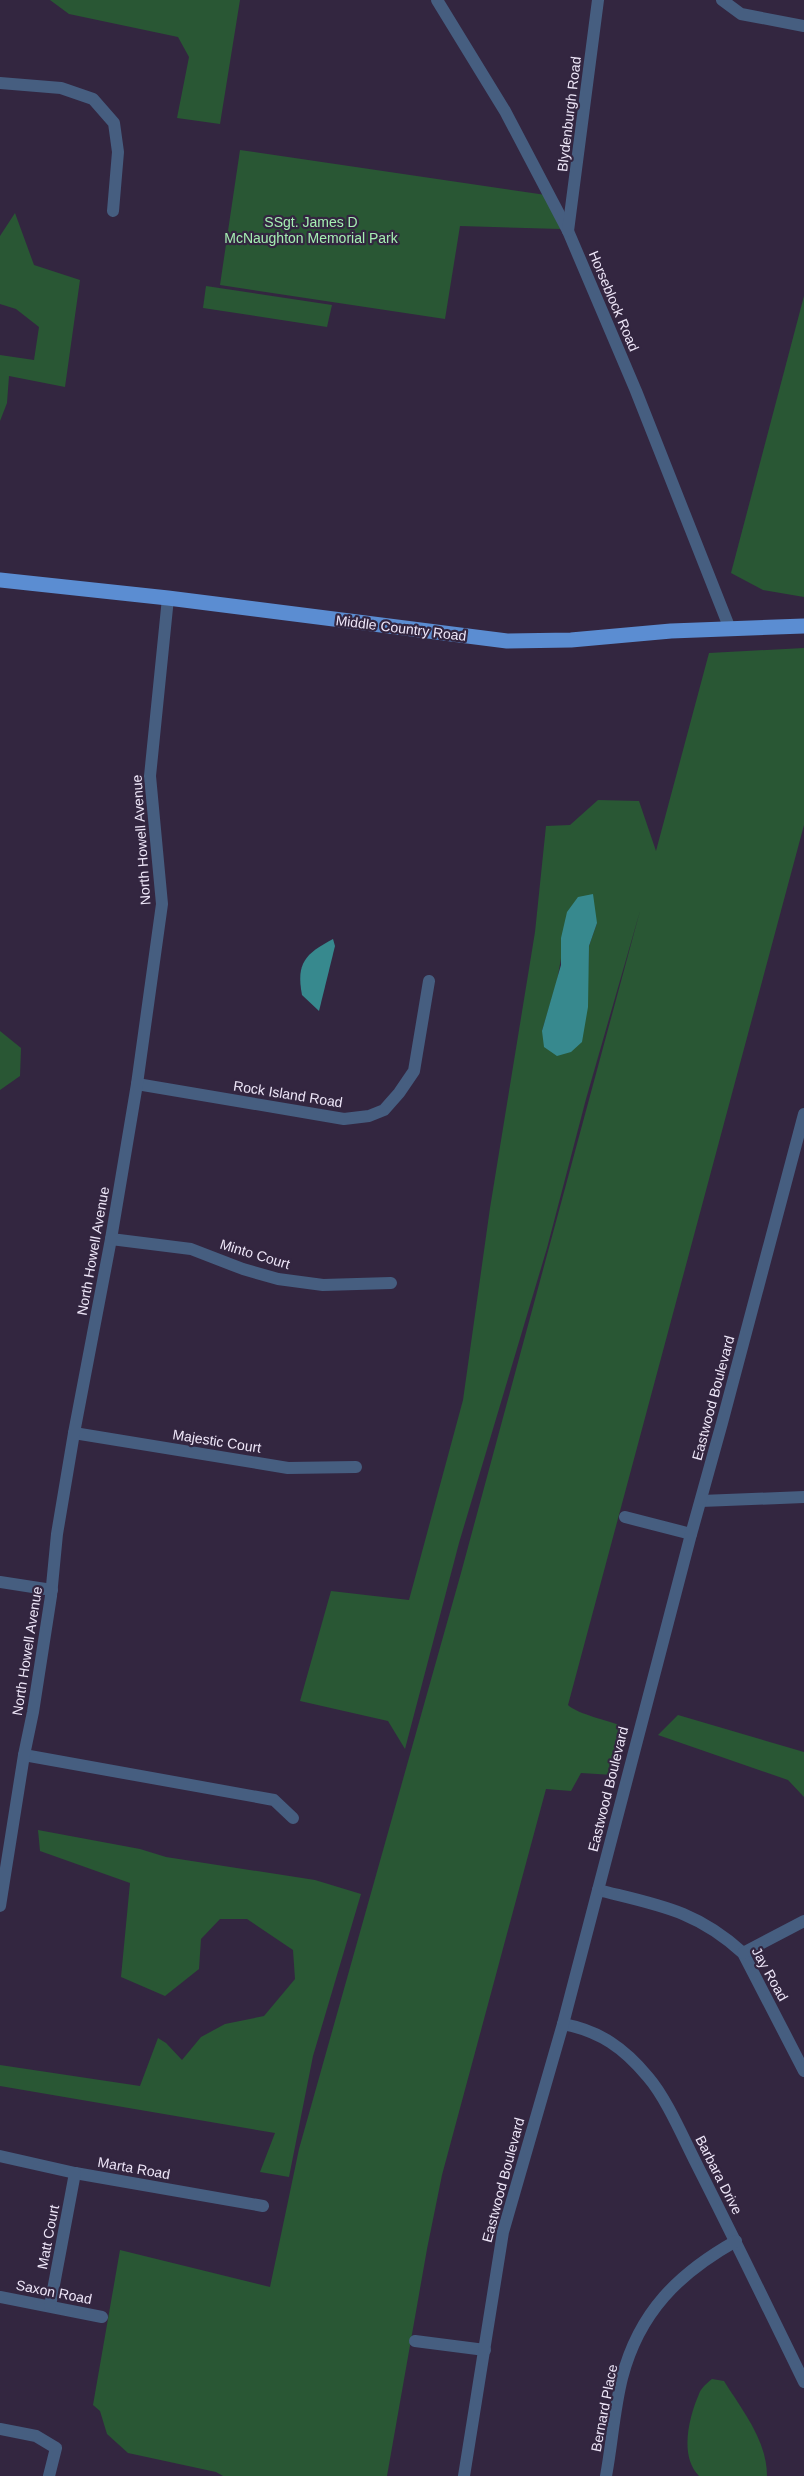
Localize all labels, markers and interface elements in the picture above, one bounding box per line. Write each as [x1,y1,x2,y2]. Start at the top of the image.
street label: Blydenburgh Road [554,55,584,173]
park label: SSgt. James D McNaughton Memorial Park [224,214,399,246]
street label: Horseblock Road [586,248,642,354]
street label: Middle Country Road [335,612,467,644]
street label: North Howell Avenue [128,774,154,906]
street label: Rock Island Road [232,1077,344,1111]
street label: North Howell Avenue [74,1185,112,1317]
street label: Minto Court [218,1236,292,1272]
street label: Eastwood Boulevard [689,1334,737,1462]
street label: Majestic Court [172,1426,263,1456]
street label: North Howell Avenue [9,1585,45,1717]
street label: Eastwood Boulevard [585,1725,631,1853]
street label: Jay Road [749,1944,791,2004]
street label: Eastwood Boulevard [479,2116,527,2244]
street label: Barbara Drive [692,2133,746,2217]
street label: Marta Road [97,2154,171,2182]
street label: Matt Court [34,2203,62,2271]
street label: Saxon Road [15,2277,93,2307]
street label: Bernard Place [588,2363,620,2453]

